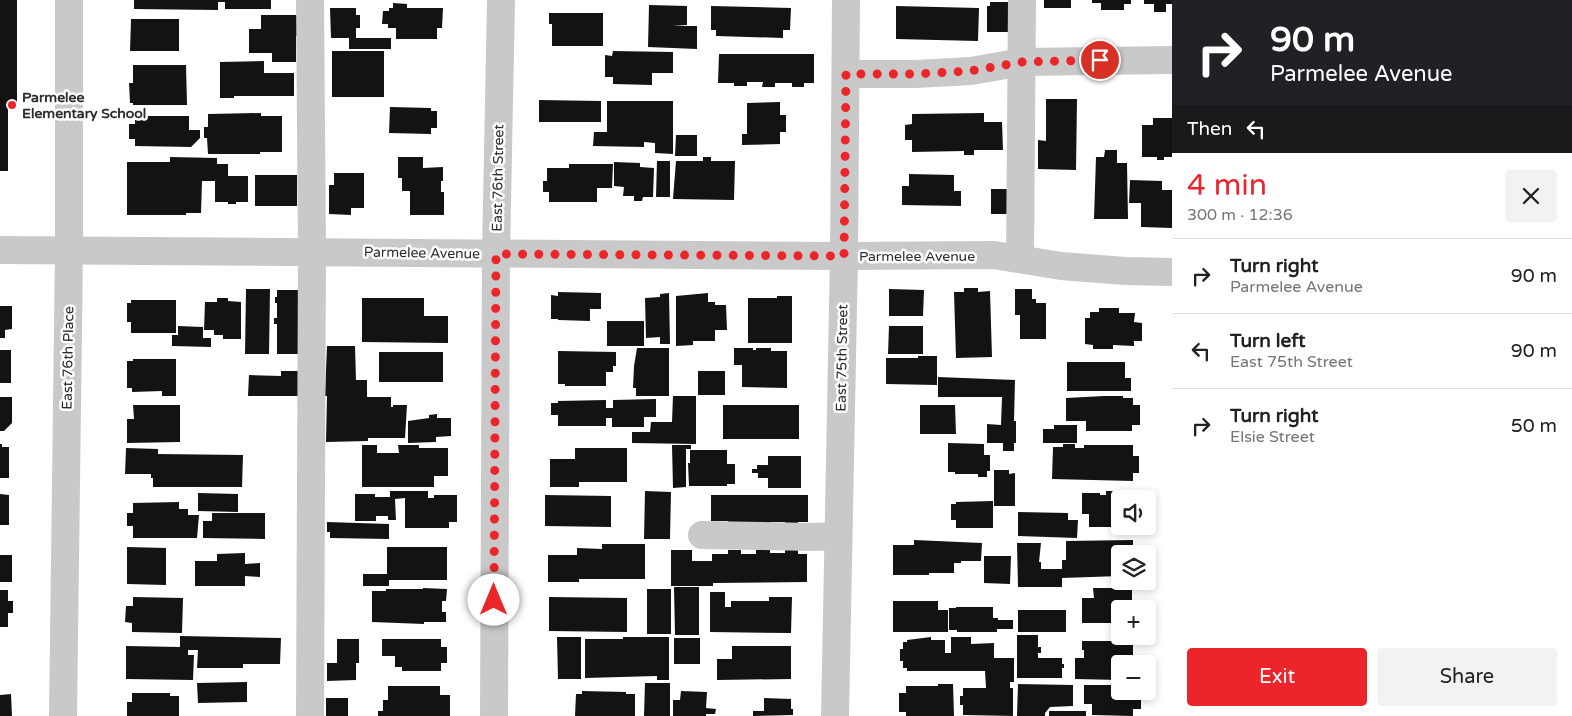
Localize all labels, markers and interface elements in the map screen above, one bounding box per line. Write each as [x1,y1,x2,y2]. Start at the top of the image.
text: 90 m [1270,19,1355,61]
icon: right [1187,20,1252,85]
pin [1079,39,1121,81]
icon: arrive [1086,46,1114,74]
text: Parmelee Avenue [1270,61,1453,87]
place label: Parmelee Elementary School [22,89,146,122]
marker: Parmelee Elementary School [6,99,18,111]
icon: left [1242,115,1270,143]
text: Then [1187,118,1232,140]
street label: East 76th Street [489,123,507,232]
text: 4 min [1187,167,1267,204]
button: close [1505,170,1557,222]
text: 300 m · 12:36 [1187,205,1293,225]
street label: Parmelee Avenue [364,243,480,263]
street label: Parmelee Avenue [859,248,975,265]
text: Turn right [1230,255,1318,277]
icon: right [1187,262,1215,290]
text: 90 m [1511,265,1557,287]
text: Parmelee Avenue [1230,277,1363,297]
street label: East 75th Street [833,303,851,412]
street label: East 76th Place [59,306,77,410]
text: Turn left [1230,330,1306,352]
icon: left [1187,337,1215,365]
text: 90 m [1511,340,1557,362]
text: East 75th Street [1230,352,1353,372]
text: Turn right [1230,405,1318,427]
icon: right [1187,412,1215,440]
text: 50 m [1511,415,1557,437]
text: Elsie Street [1230,427,1315,447]
map controls [1111,490,1156,700]
button: sound [1111,490,1156,535]
button: layers [1111,545,1156,590]
position arrow [467,573,519,625]
button: + [1111,600,1156,645]
button: Exit [1187,648,1367,706]
button: Share [1377,648,1557,706]
button: − [1111,655,1156,700]

